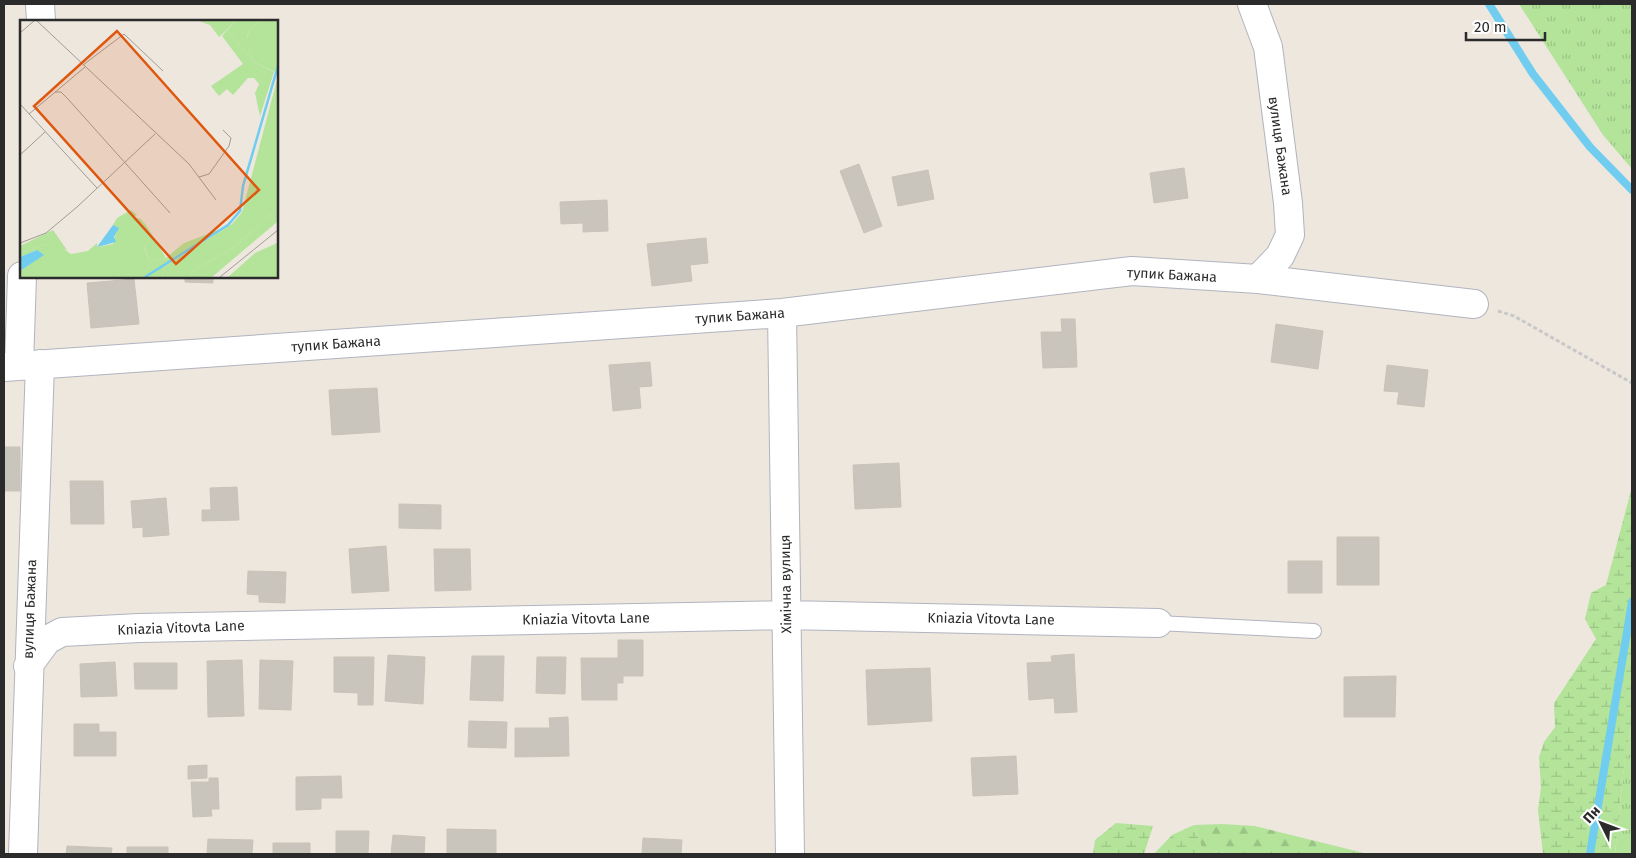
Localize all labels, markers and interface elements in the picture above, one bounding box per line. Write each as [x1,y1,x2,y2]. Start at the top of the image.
scale bar [1466,10,1545,42]
text: 20 m [1474,18,1507,36]
inset map [20,20,278,278]
street label: вулиця Бажана [1265,95,1295,197]
street label: тупик Бажана [1127,264,1217,286]
street label: тупик Бажана [695,304,785,328]
street label: тупик Бажана [291,332,381,356]
street label: Хімічна вулиця [777,534,795,634]
street label: вулиця Бажана [20,559,40,659]
street label: Kniazia Vitovta Lane [522,609,650,629]
street label: Kniazia Vitovta Lane [927,609,1055,629]
street label: Kniazia Vitovta Lane [117,617,245,639]
north arrow [1576,798,1626,848]
text: Пн [1580,802,1604,827]

